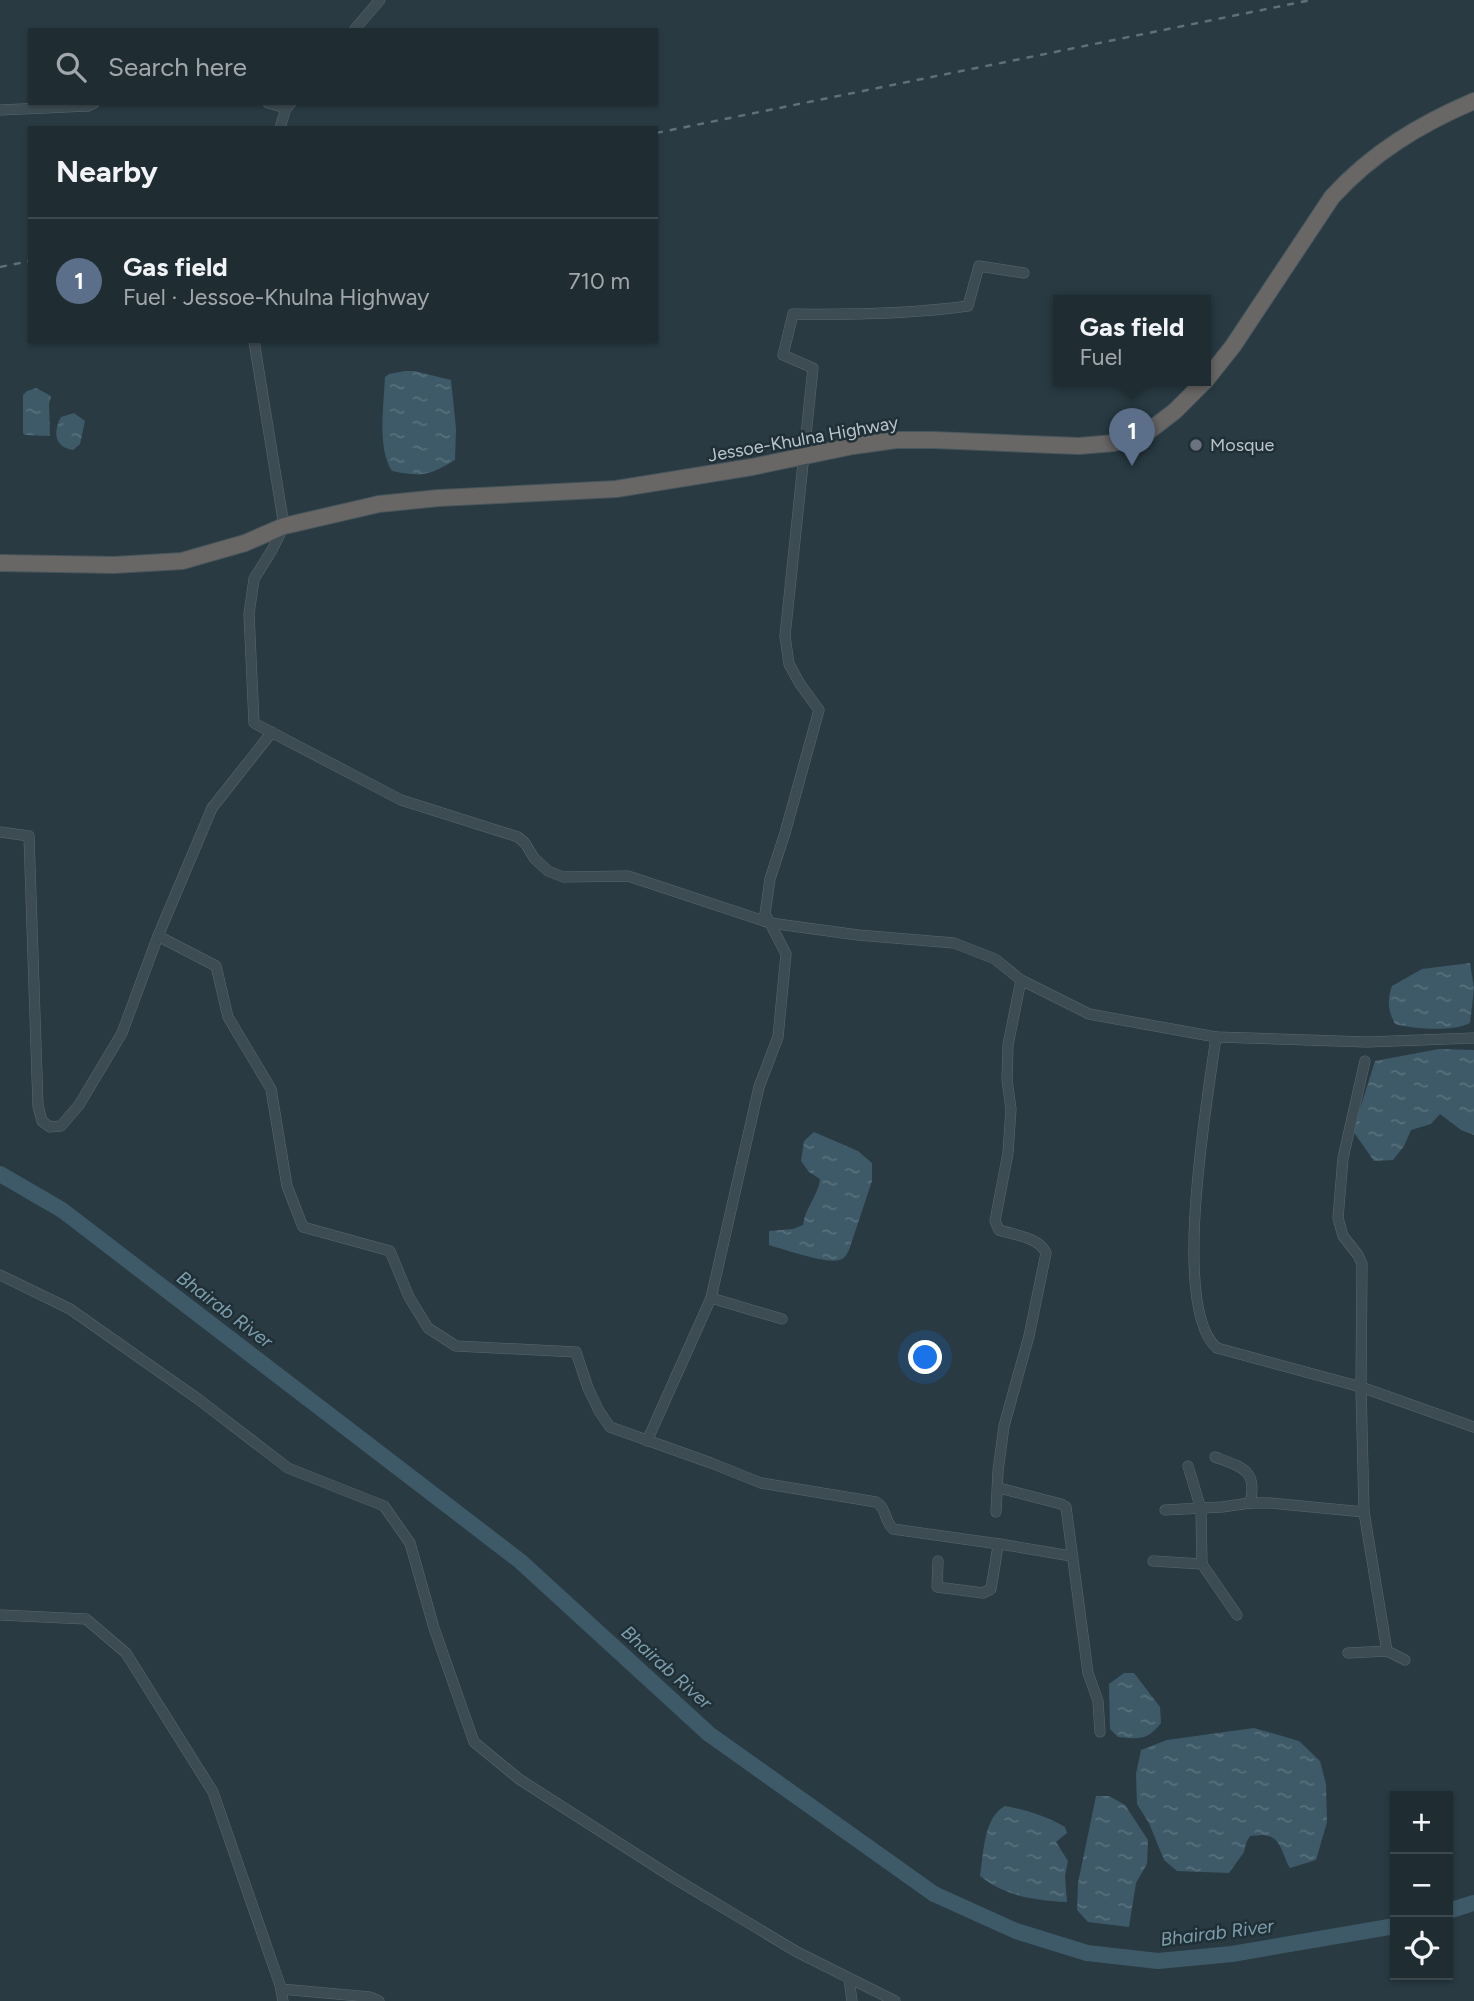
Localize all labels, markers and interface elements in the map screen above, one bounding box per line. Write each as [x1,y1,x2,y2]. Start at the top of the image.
search box [28,28,658,105]
icon: search [52,48,90,86]
text: Search here [108,51,247,83]
text: Nearby [56,153,158,190]
text: Gas field [123,251,228,283]
text: 1 [74,267,84,295]
text: 710 m [568,267,630,295]
text: Fuel · Jessoe-Khulna Highway [123,283,429,311]
popup [1053,295,1211,386]
text: Gas field [1080,311,1184,343]
text: Fuel [1080,343,1122,371]
pin: 1 [1109,408,1155,466]
street label: Jessoe-Khulna Highway [706,411,900,467]
place label: Mosque [1210,434,1275,456]
marker: Mosque [1188,437,1204,453]
water label: Bhairab River [172,1266,278,1353]
your location [908,1340,942,1374]
water label: Bhairab River [617,1621,717,1714]
map controls [1390,1791,1453,1980]
button: + [1390,1791,1453,1854]
button: − [1390,1854,1453,1917]
water label: Bhairab River [1159,1914,1276,1951]
button: locate [1390,1917,1453,1980]

